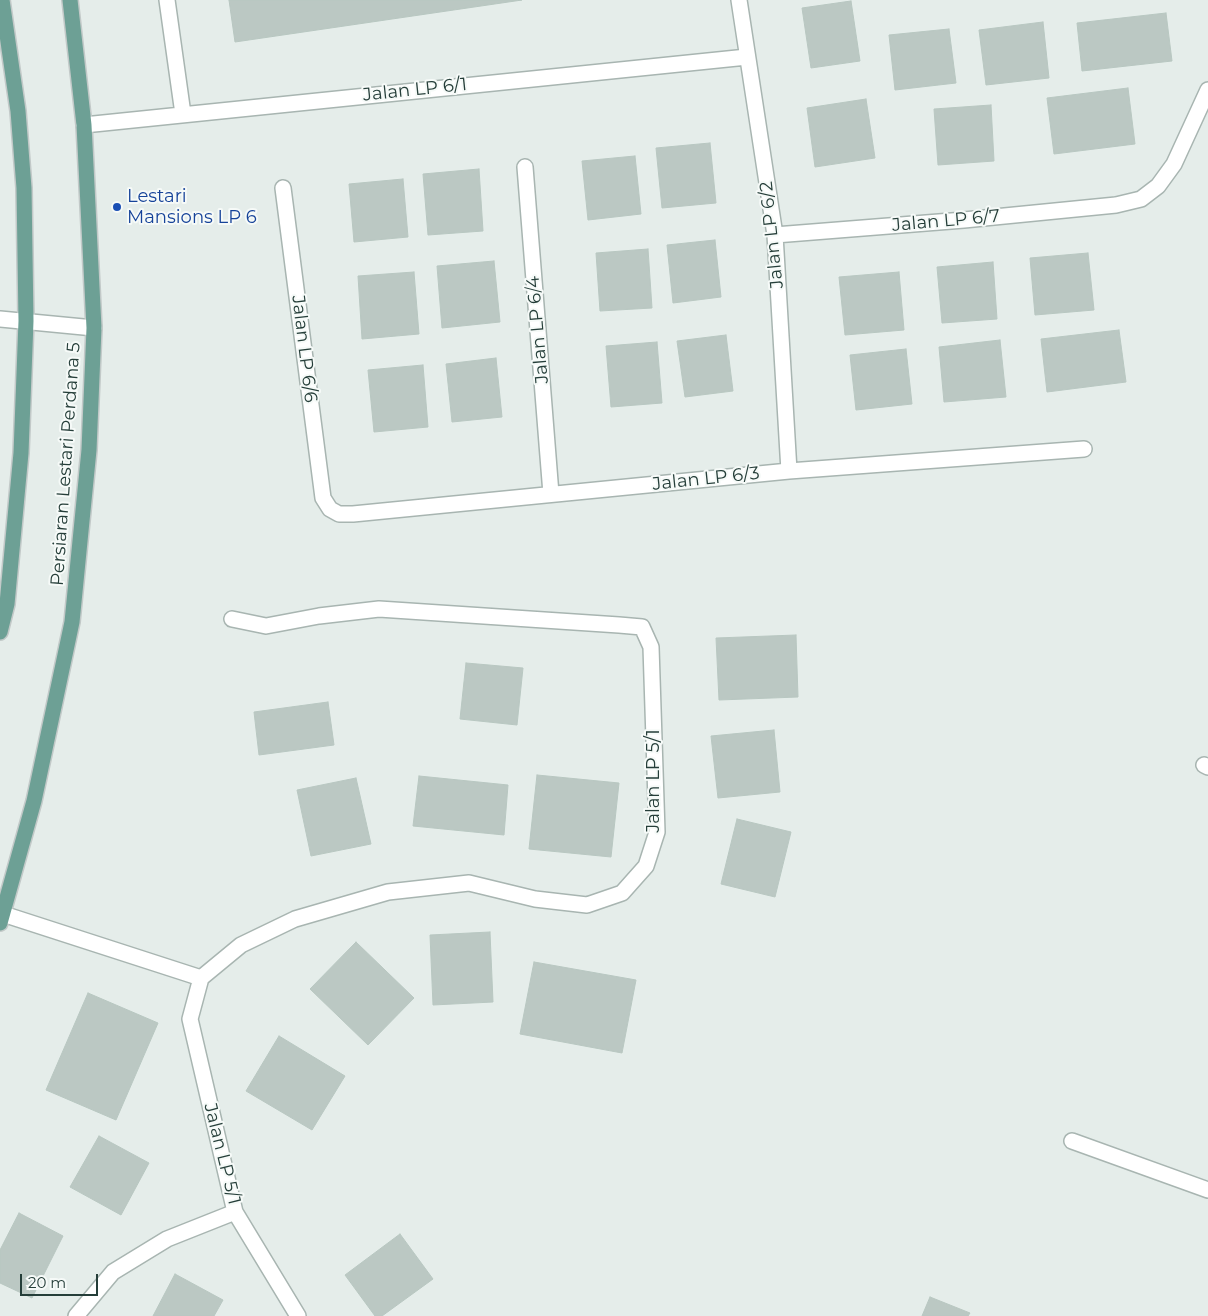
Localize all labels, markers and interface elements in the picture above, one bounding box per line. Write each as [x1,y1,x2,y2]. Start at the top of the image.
street label: Jalan LP 6/1 [362,74,468,106]
street label: Jalan LP 6/2 [756,180,788,290]
place label: Lestari Mansions LP 6 [127,186,257,228]
marker: Lestari Mansions LP 6 [111,201,123,213]
street label: Jalan LP 6/7 [891,206,1001,236]
street label: Jalan LP 6/4 [523,275,553,385]
street label: Jalan LP 6/6 [287,294,321,404]
street label: Persiaran Lestari Perdana 5 [47,341,85,587]
street label: Jalan LP 6/3 [651,463,761,495]
street label: Jalan LP 5/1 [643,729,665,833]
street label: Jalan LP 5/1 [199,1101,245,1207]
scale bar [22,1264,100,1296]
text: 20 m [28,1273,66,1292]

